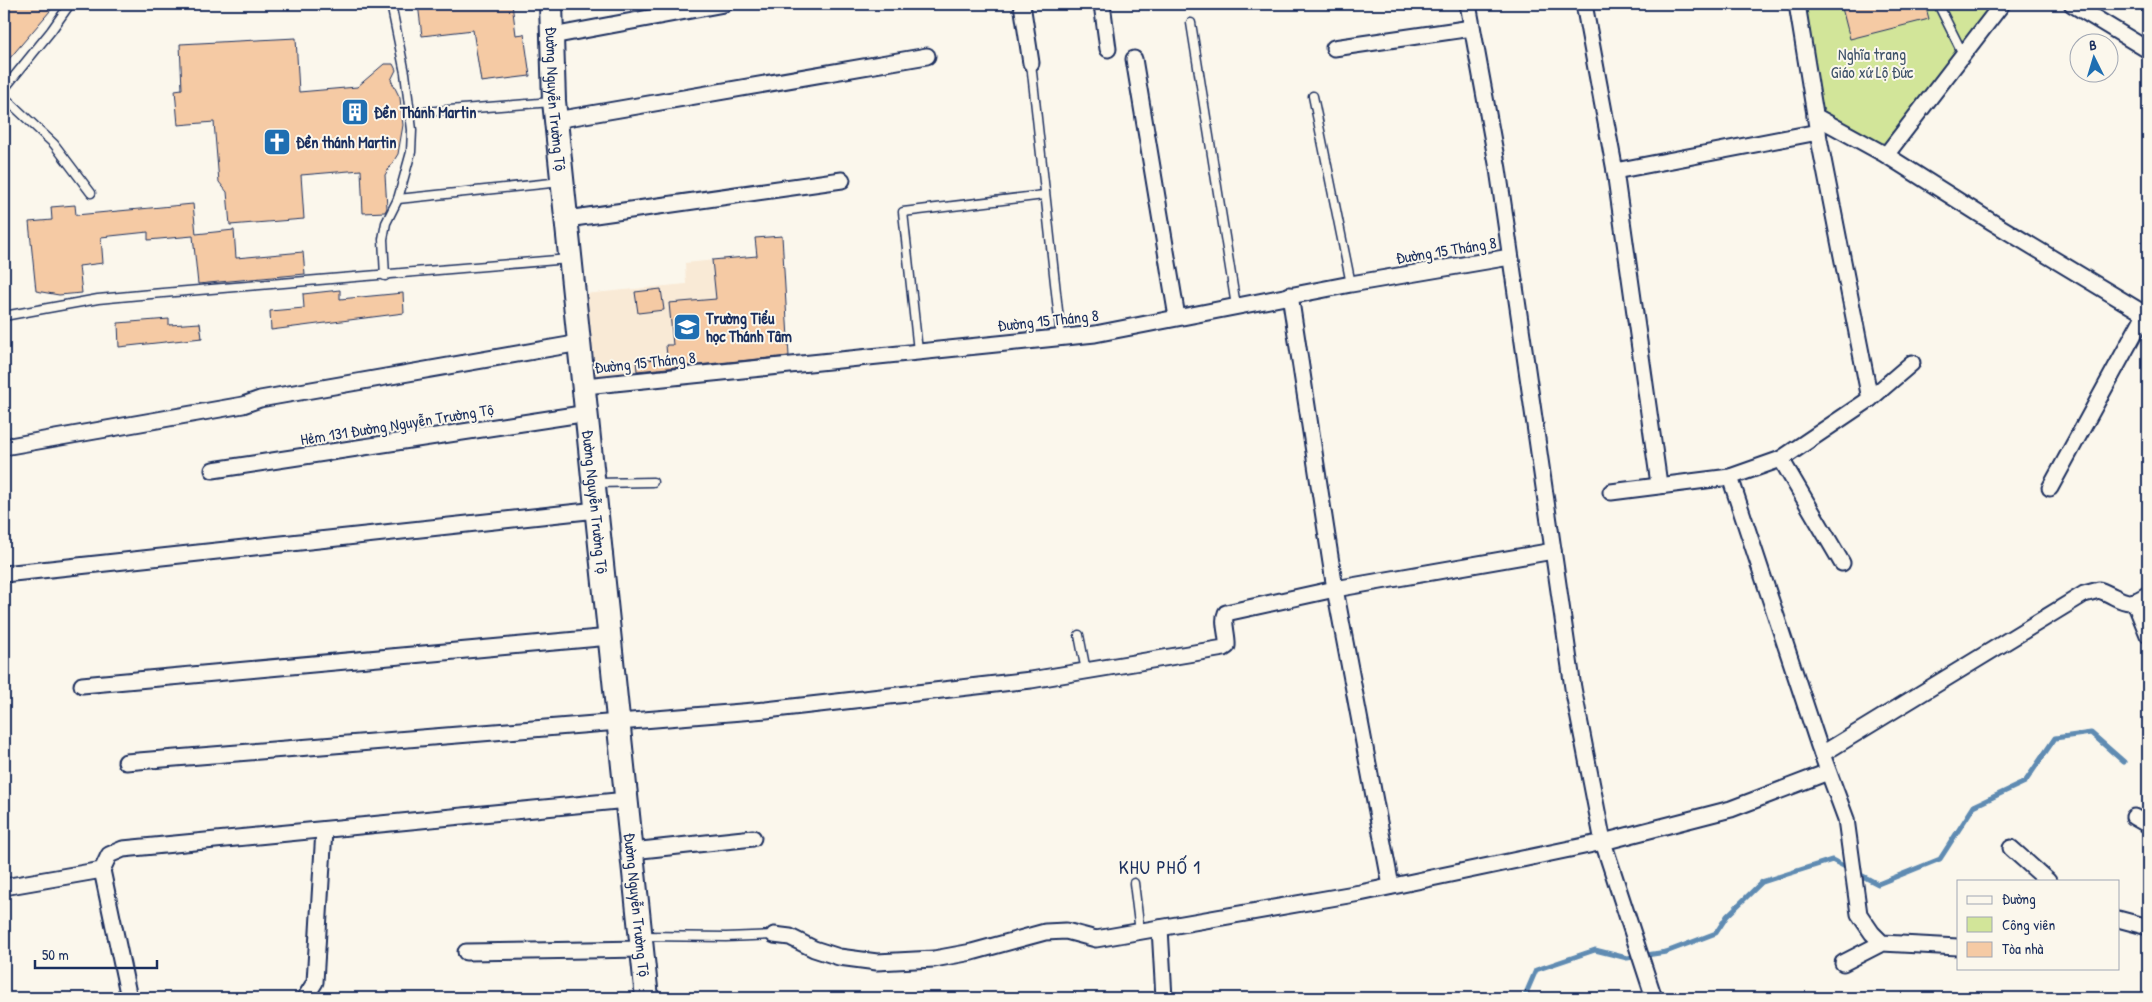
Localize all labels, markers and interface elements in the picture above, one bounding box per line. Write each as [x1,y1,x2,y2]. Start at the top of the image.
street label: Đường Nguyễn Trường Tộ [541,26,572,172]
north arrow [2070,32,2120,82]
text: B [2088,35,2097,54]
park label: Nghĩa trang Giáo xứ Lộ Đức [1831,43,1914,83]
building icon: Đền Thánh Martin [340,97,370,127]
place label: Đền Thánh Martin [374,101,476,123]
church icon: Đền thánh Martin [262,127,292,157]
place label: Đền thánh Martin [296,131,396,153]
street label: Đường 15 Tháng 8 [1394,231,1498,269]
street label: Đường 15 Tháng 8 [996,304,1100,336]
place label: Trường Tiểu học Thánh Tâm [705,307,792,347]
school or university icon: Trường Tiểu học Thánh Tâm [672,312,702,342]
street label: Đường 15 Tháng 8 [593,346,697,378]
street label: Hẻm 131 Đường Nguyễn Trường Tộ [299,398,496,450]
street label: Đường Nguyễn Trường Tộ [577,429,614,575]
street label: Đường Nguyễn Trường Tộ [619,832,656,978]
district label: KHU PHỐ 1 [1119,854,1201,880]
legend [1957,880,2120,970]
text: Đường [2002,888,2036,909]
text: Công viên [2002,914,2056,935]
scale bar [35,937,158,969]
text: Tòa nhà [2002,938,2043,959]
text: 50 m [42,944,69,965]

